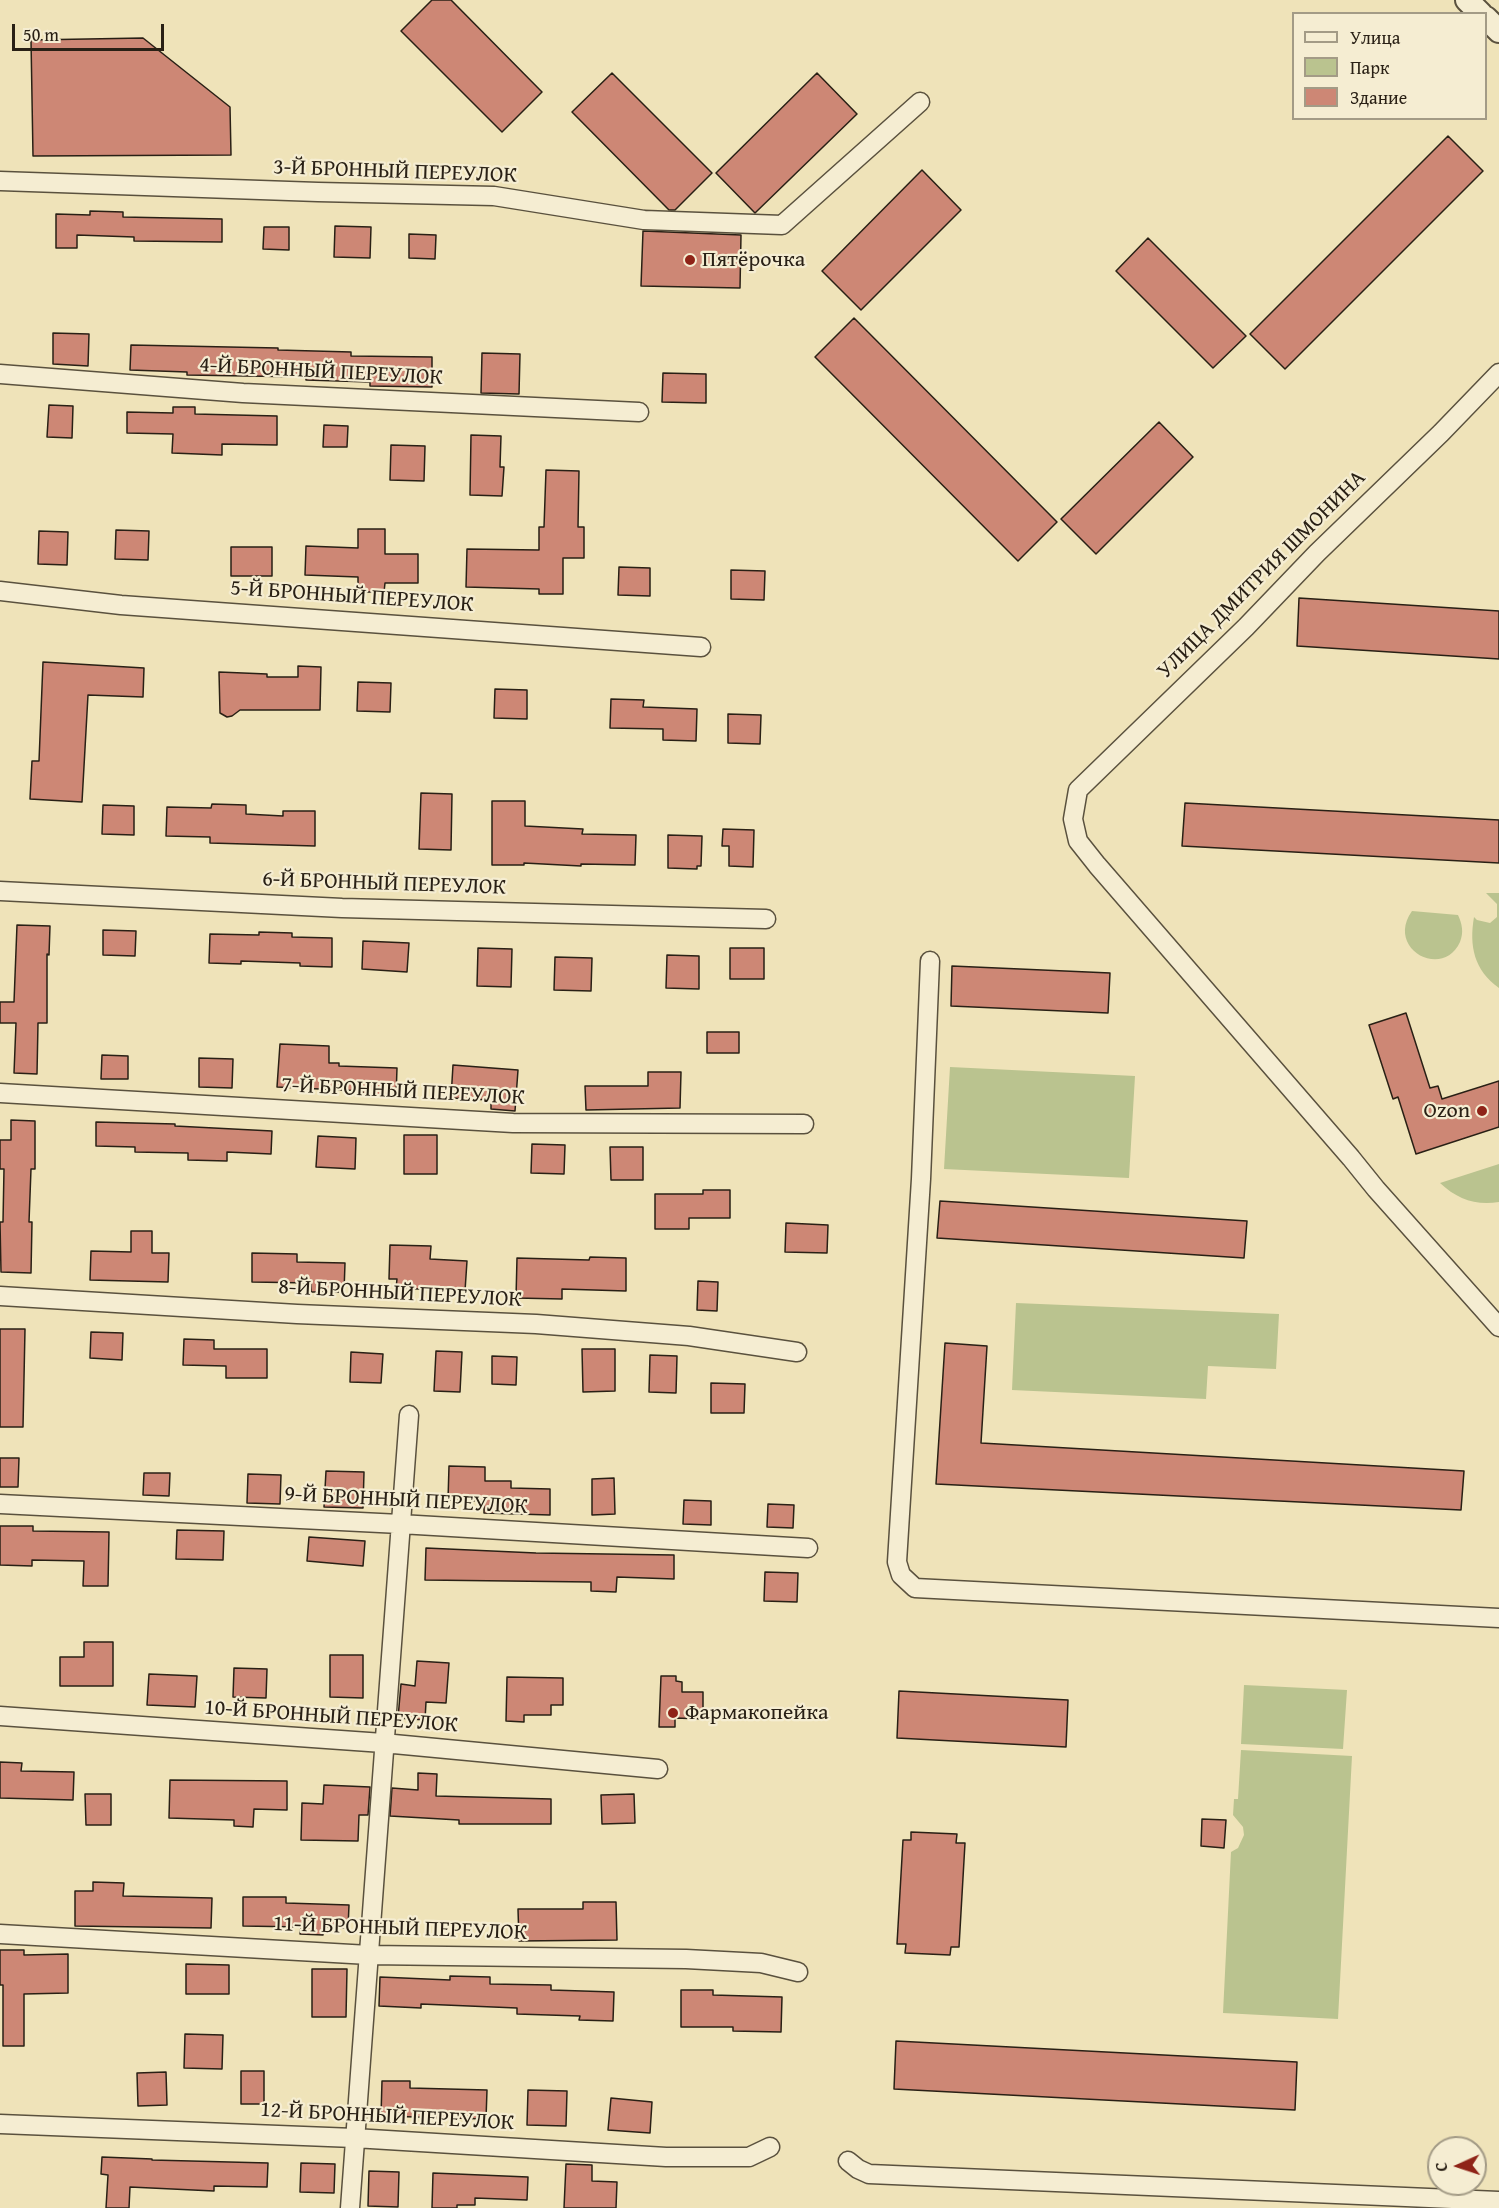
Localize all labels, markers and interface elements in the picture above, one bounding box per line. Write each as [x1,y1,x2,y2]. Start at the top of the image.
scale bar [15,12,166,50]
legend [1292,12,1487,120]
text: 50 m [23,21,59,48]
text: Улица [1350,24,1400,51]
text: Парк [1350,54,1389,81]
text: Здание [1350,84,1407,111]
street label: 3-Й БРОННЫЙ ПЕРЕУЛОК [273,155,517,189]
place label: Пятёрочка [702,247,805,273]
marker: Пятёрочка [683,253,697,267]
street label: 4-Й БРОННЫЙ ПЕРЕУЛОК [199,352,443,392]
street label: УЛИЦА ДМИТРИЯ ШМОНИНА [1152,465,1372,685]
street label: 5-Й БРОННЫЙ ПЕРЕУЛОК [229,575,475,619]
street label: 6-Й БРОННЫЙ ПЕРЕУЛОК [262,867,506,901]
street label: 7-Й БРОННЫЙ ПЕРЕУЛОК [281,1072,525,1112]
place label: Ozon [1423,1098,1470,1124]
marker: Ozon [1475,1104,1489,1118]
street label: 8-Й БРОННЫЙ ПЕРЕУЛОК [278,1274,522,1314]
street label: 9-Й БРОННЫЙ ПЕРЕУЛОК [284,1481,528,1521]
street label: 10-Й БРОННЫЙ ПЕРЕУЛОК [203,1695,459,1739]
place label: Фармакопейка [685,1700,828,1726]
marker: Фармакопейка [666,1706,680,1720]
street label: 11-Й БРОННЫЙ ПЕРЕУЛОК [272,1911,528,1947]
street label: 12-Й БРОННЫЙ ПЕРЕУЛОК [259,2097,515,2137]
north arrow [1427,2136,1487,2196]
text: С [1429,2162,1453,2172]

